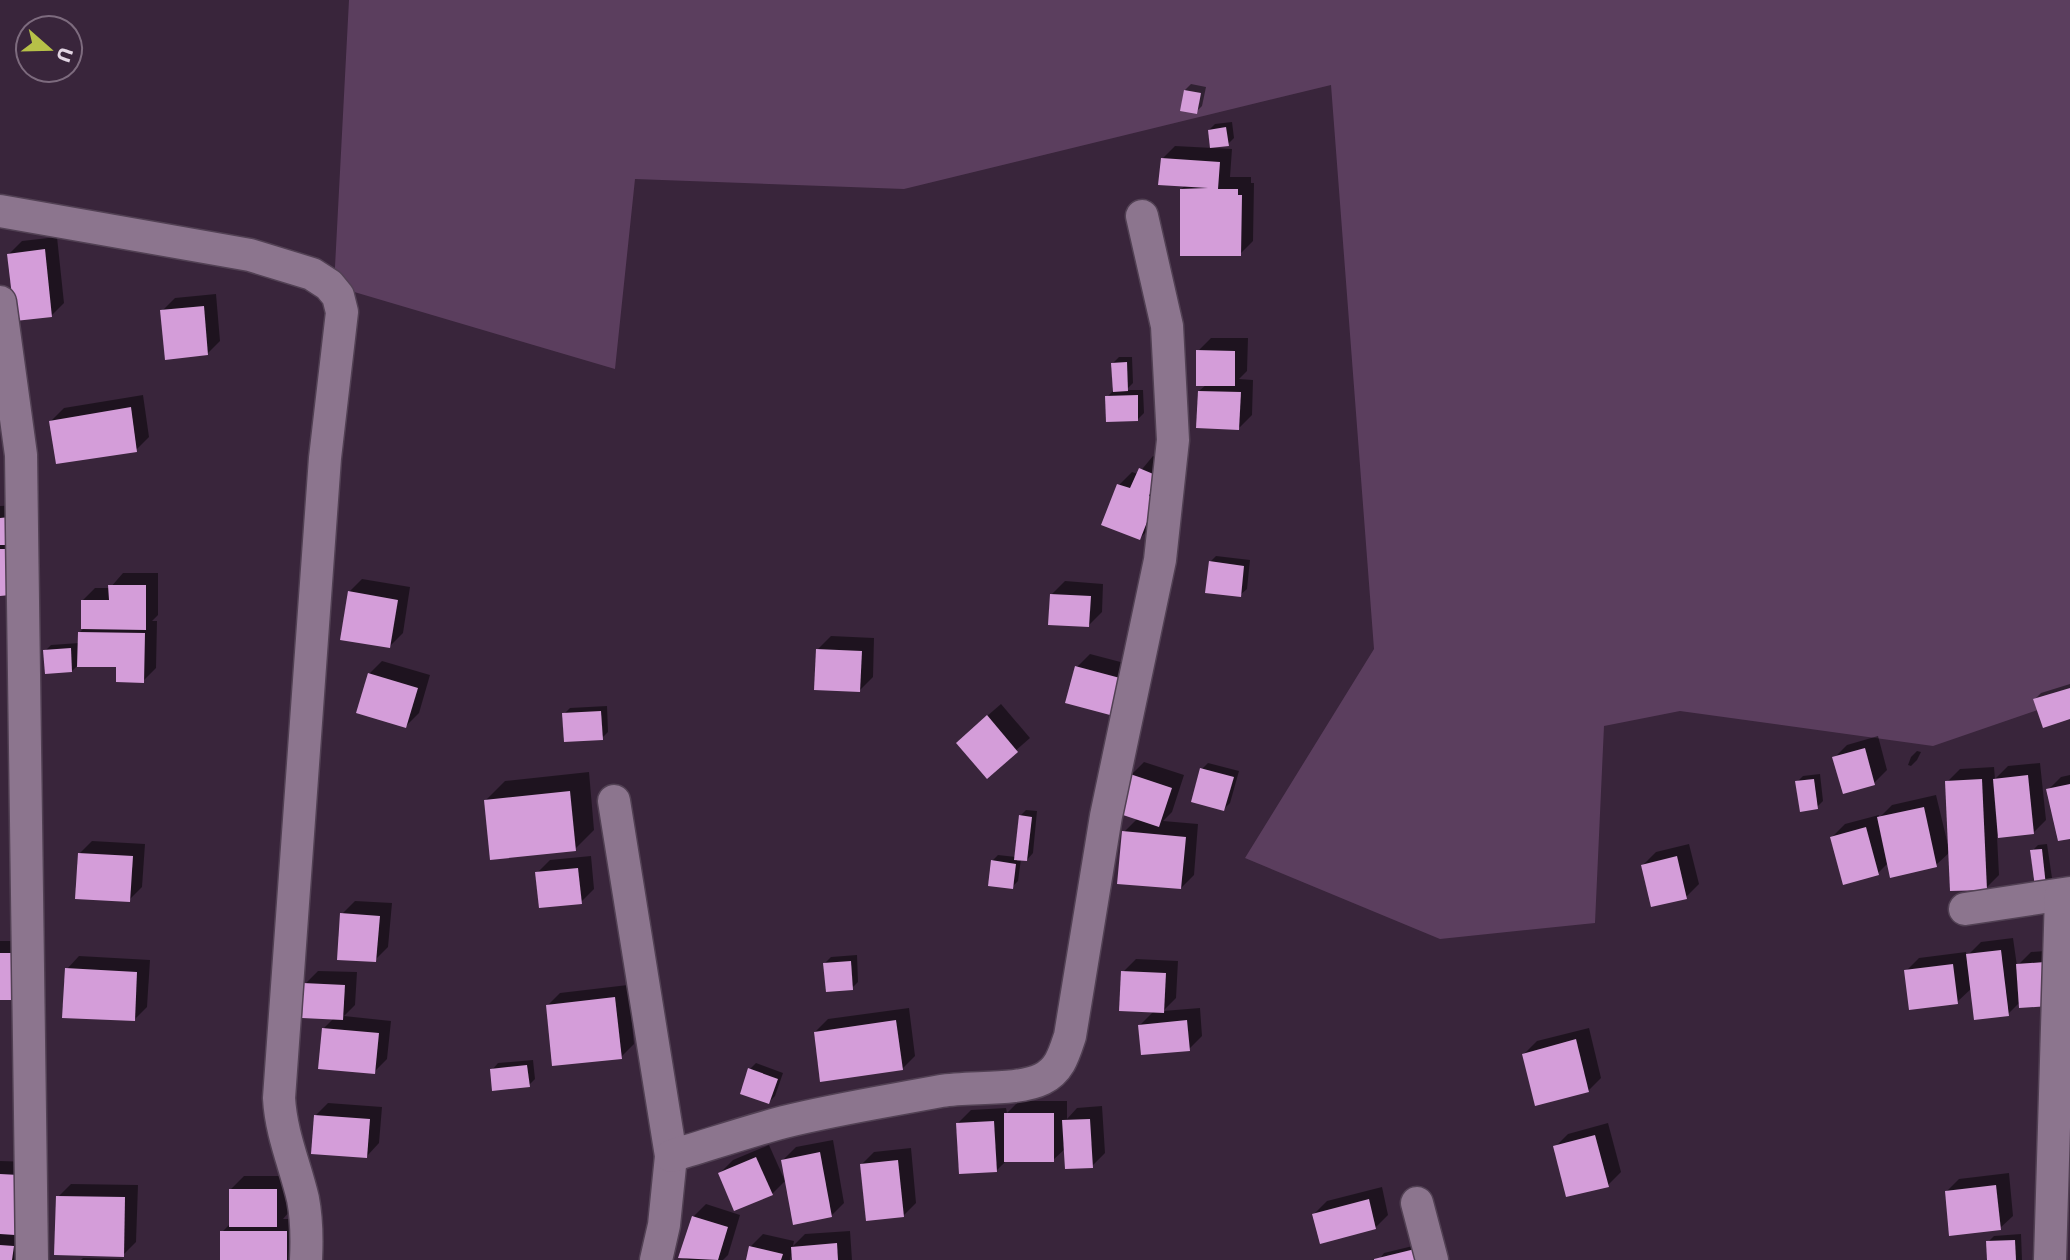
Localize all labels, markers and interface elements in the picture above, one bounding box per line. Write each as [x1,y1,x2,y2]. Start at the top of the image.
north arrow [14,14,84,84]
text: U [52,45,79,65]

